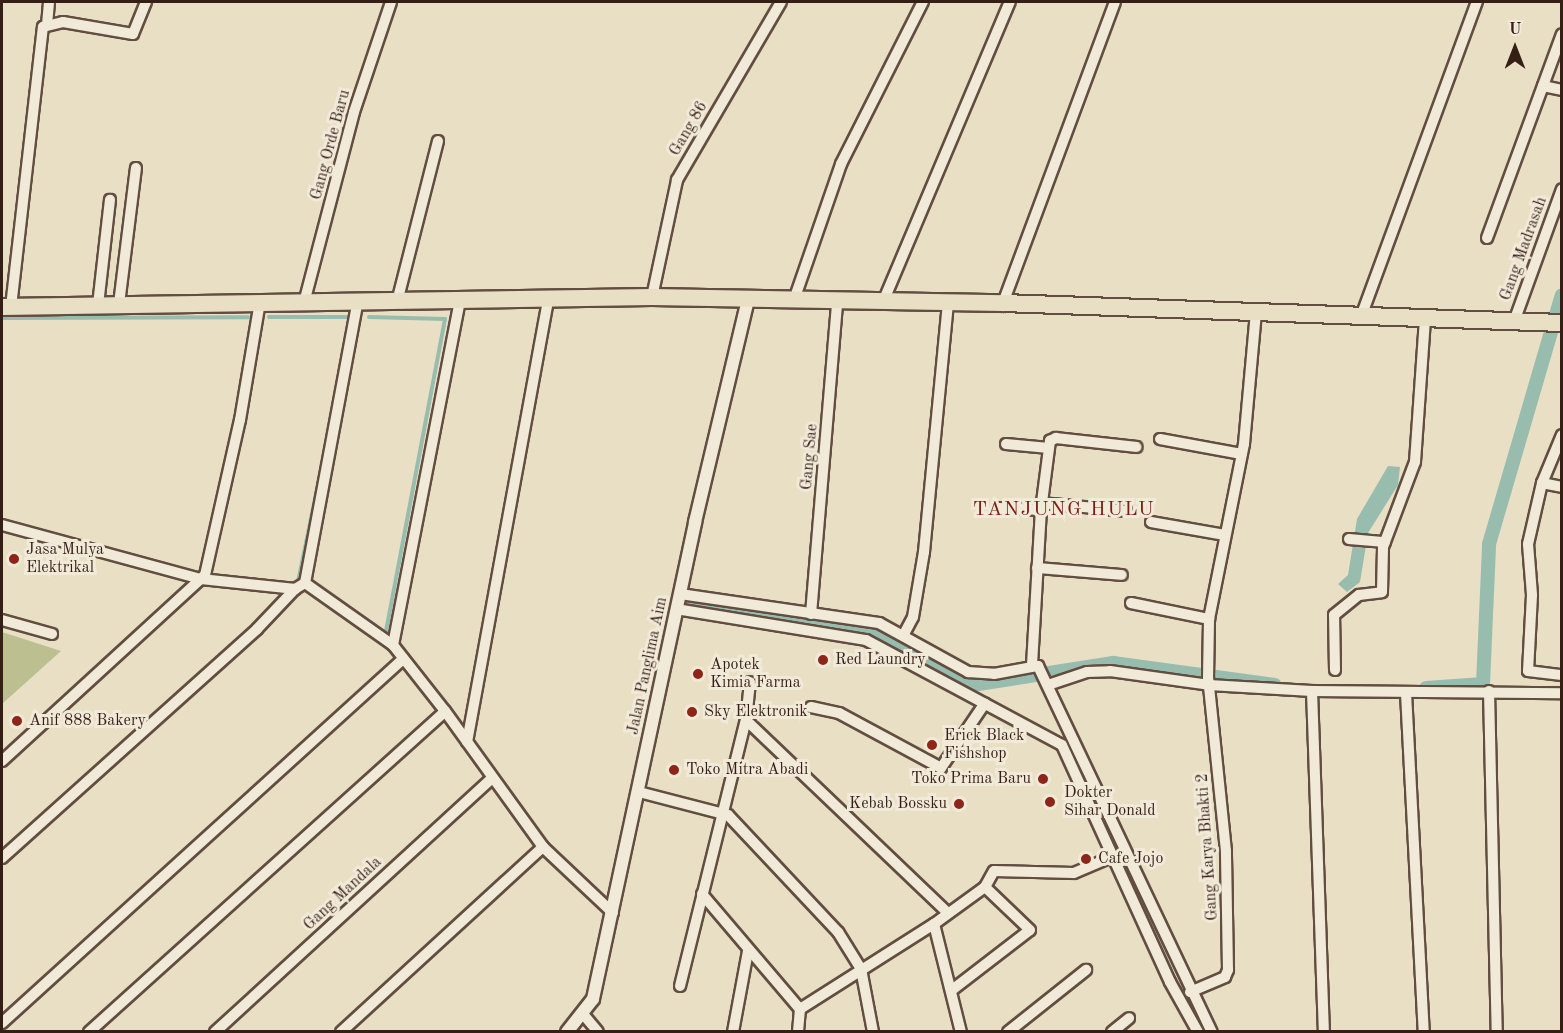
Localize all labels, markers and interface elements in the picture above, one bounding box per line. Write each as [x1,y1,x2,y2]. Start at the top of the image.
north arrow [1485,18,1545,78]
text: U [1509,22,1521,38]
street label: Gang Orde Baru [307,88,355,202]
street label: Gang 86 [666,98,712,160]
street label: Gang Madrasah [1496,195,1552,303]
street label: Gang Sae [798,423,822,491]
district label: TANJUNG HULU [973,498,1155,522]
place label: Jasa Mulya Elektrikal [26,540,104,578]
marker: Jasa Mulya Elektrikal [7,552,21,566]
street label: Jalan Panglima Aim [624,595,672,737]
place label: Red Laundry [835,650,926,670]
marker: Red Laundry [816,653,830,667]
place label: Apotek Kimia Farma [710,655,801,693]
marker: Apotek Kimia Farma [691,667,705,681]
place label: Sky Elektronik [704,702,808,722]
marker: Sky Elektronik [685,705,699,719]
place label: Anif 888 Bakery [29,711,146,731]
marker: Anif 888 Bakery [10,714,24,728]
place label: Erick Black Fishshop [944,726,1024,764]
marker: Erick Black Fishshop [925,738,939,752]
place label: Toko Mitra Abadi [686,760,808,780]
marker: Toko Mitra Abadi [667,763,681,777]
place label: Toko Prima Baru [911,769,1031,789]
marker: Toko Prima Baru [1036,772,1050,786]
street label: Gang Karya Bhakti 2 [1193,773,1223,921]
place label: Dokter Sihar Donald [1064,783,1156,821]
marker: Dokter Sihar Donald [1041,793,1059,811]
place label: Kebab Bossku [849,794,947,814]
marker: Kebab Bossku [952,797,966,811]
place label: Cafe Jojo [1098,849,1163,869]
marker: Cafe Jojo [1079,852,1093,866]
street label: Gang Mandala [300,853,386,935]

